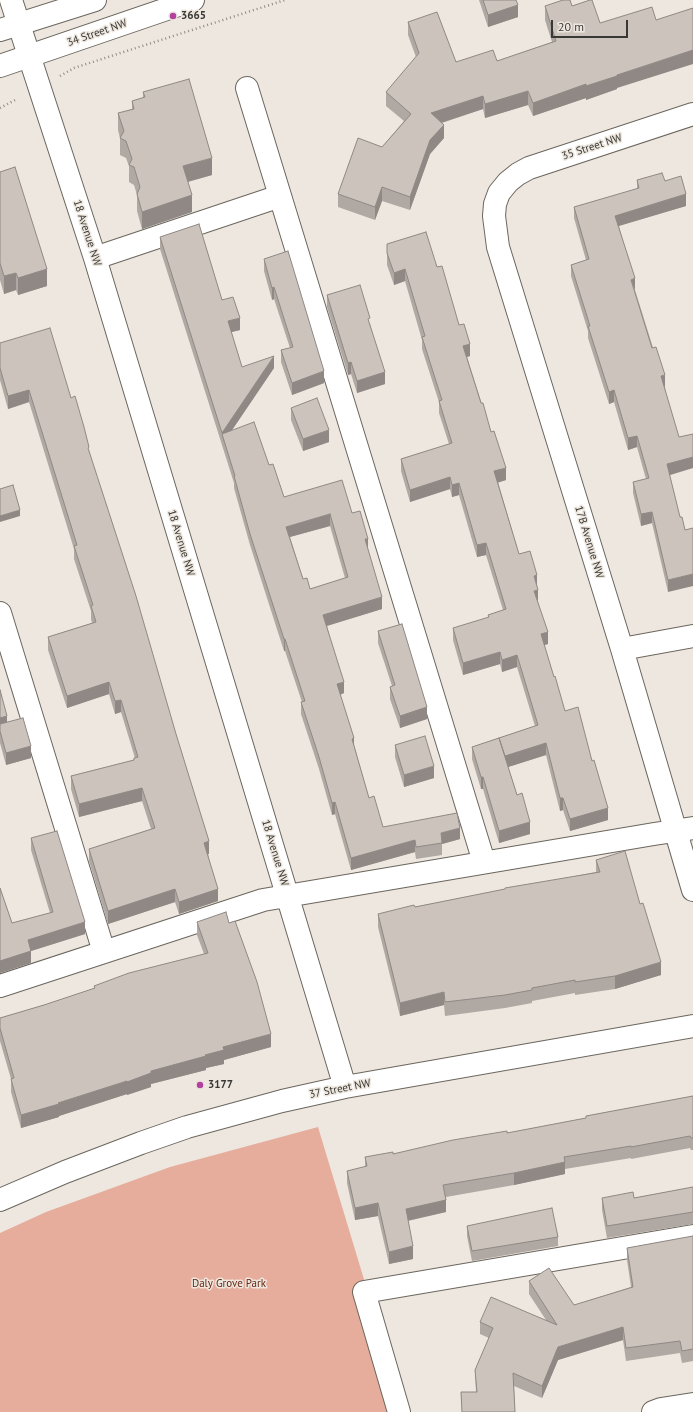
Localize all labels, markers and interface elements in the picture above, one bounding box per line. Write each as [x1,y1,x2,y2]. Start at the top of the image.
place label: 3665 [181,9,206,23]
marker: 3665 [168,11,178,21]
scale bar [553,12,630,38]
street label: 34 Street NW [65,17,129,49]
text: 20 m [558,19,584,34]
street label: 35 Street NW [560,131,624,163]
street label: 18 Avenue NW [70,198,104,268]
street label: 17B Avenue NW [572,504,606,580]
street label: 18 Avenue NW [165,508,197,578]
street label: 18 Avenue NW [259,818,291,888]
street label: 37 Street NW [308,1077,372,1101]
place label: 3177 [208,1078,233,1092]
marker: 3177 [195,1080,205,1090]
park label: Daly Grove Park [192,1277,266,1291]

